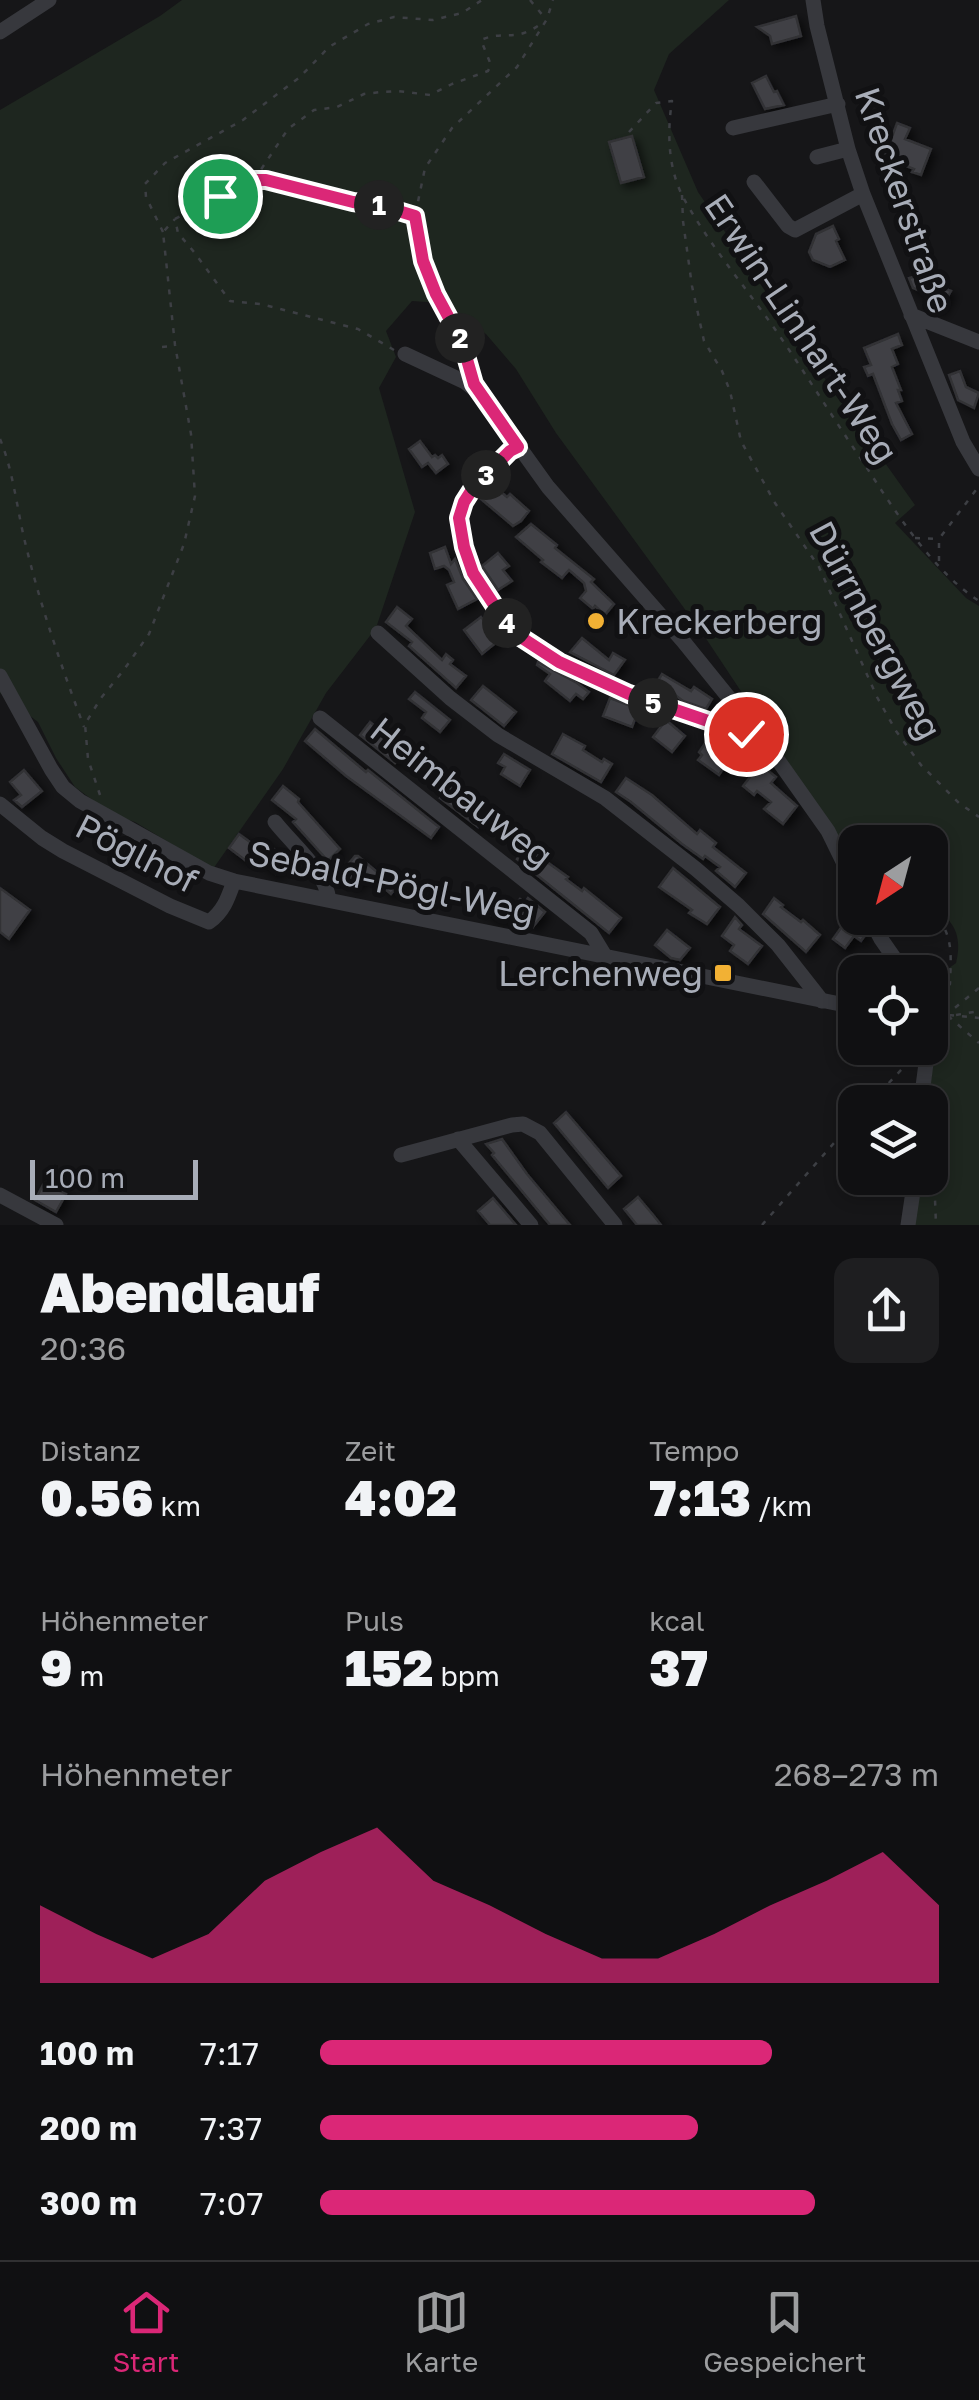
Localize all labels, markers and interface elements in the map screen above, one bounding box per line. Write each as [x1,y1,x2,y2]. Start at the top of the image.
street label: Kreckerstraße [847,82,963,318]
pin [178,154,263,239]
icon: arrive [193,169,248,224]
pin: 1 [354,180,404,230]
street label: Erwin-Linhart-Weg [696,186,908,470]
text: 1 [372,188,386,221]
pin: 2 [435,313,485,363]
text: 2 [451,321,469,354]
pin: 3 [461,450,511,500]
text: 3 [477,458,495,491]
street label: Dürrnbergweg [801,514,951,746]
pin: 4 [482,598,532,648]
place label: Kreckerberg [616,600,823,642]
text: 4 [498,606,516,639]
marker: Kreckerberg [585,610,607,632]
pin: 5 [628,678,678,728]
text: 5 [644,686,662,719]
pin [704,692,789,777]
icon: check [719,707,774,762]
street label: Heimbauweg [363,708,561,876]
street label: Pöglhof [69,804,205,902]
north arrow [838,825,948,935]
map controls [838,825,948,1195]
street label: Sebald-Pögl-Weg [245,831,539,933]
place label: Lerchenweg [498,952,703,994]
button: locate [838,955,948,1065]
marker: Lerchenweg [712,962,734,984]
button: layers [838,1085,948,1195]
scale bar [30,1155,198,1200]
text: 100 m [45,1161,125,1194]
text: Abendlauf [40,1258,320,1324]
button: share [834,1258,939,1363]
text: 20:36 [40,1329,126,1367]
text: Distanz [40,1434,140,1467]
text: Zeit [345,1434,396,1467]
text: Tempo [649,1434,739,1467]
text: 0.56 [40,1467,154,1527]
text: 4:02 [345,1467,457,1527]
text: 7:13 [649,1467,751,1527]
text: km [154,1489,201,1522]
text: /km [751,1489,812,1522]
text: Höhenmeter [40,1604,208,1637]
text: Puls [345,1604,404,1637]
text: kcal [649,1604,705,1637]
text: 9 [40,1637,73,1697]
text: 152 [345,1637,434,1697]
text: 37 [649,1637,708,1697]
text: m [73,1659,104,1692]
text: bpm [434,1659,500,1692]
text: Höhenmeter [40,1755,232,1793]
text: 268–273 m [774,1755,939,1793]
text: 100 m [40,2034,134,2072]
text: 7:17 [200,2034,259,2072]
text: 200 m [40,2109,137,2147]
text: 7:37 [200,2109,262,2147]
text: 300 m [40,2184,137,2222]
text: 7:07 [200,2184,263,2222]
tab: Start [112,2285,180,2378]
tab: Karte [405,2285,478,2378]
tab: Gespeichert [703,2285,866,2378]

